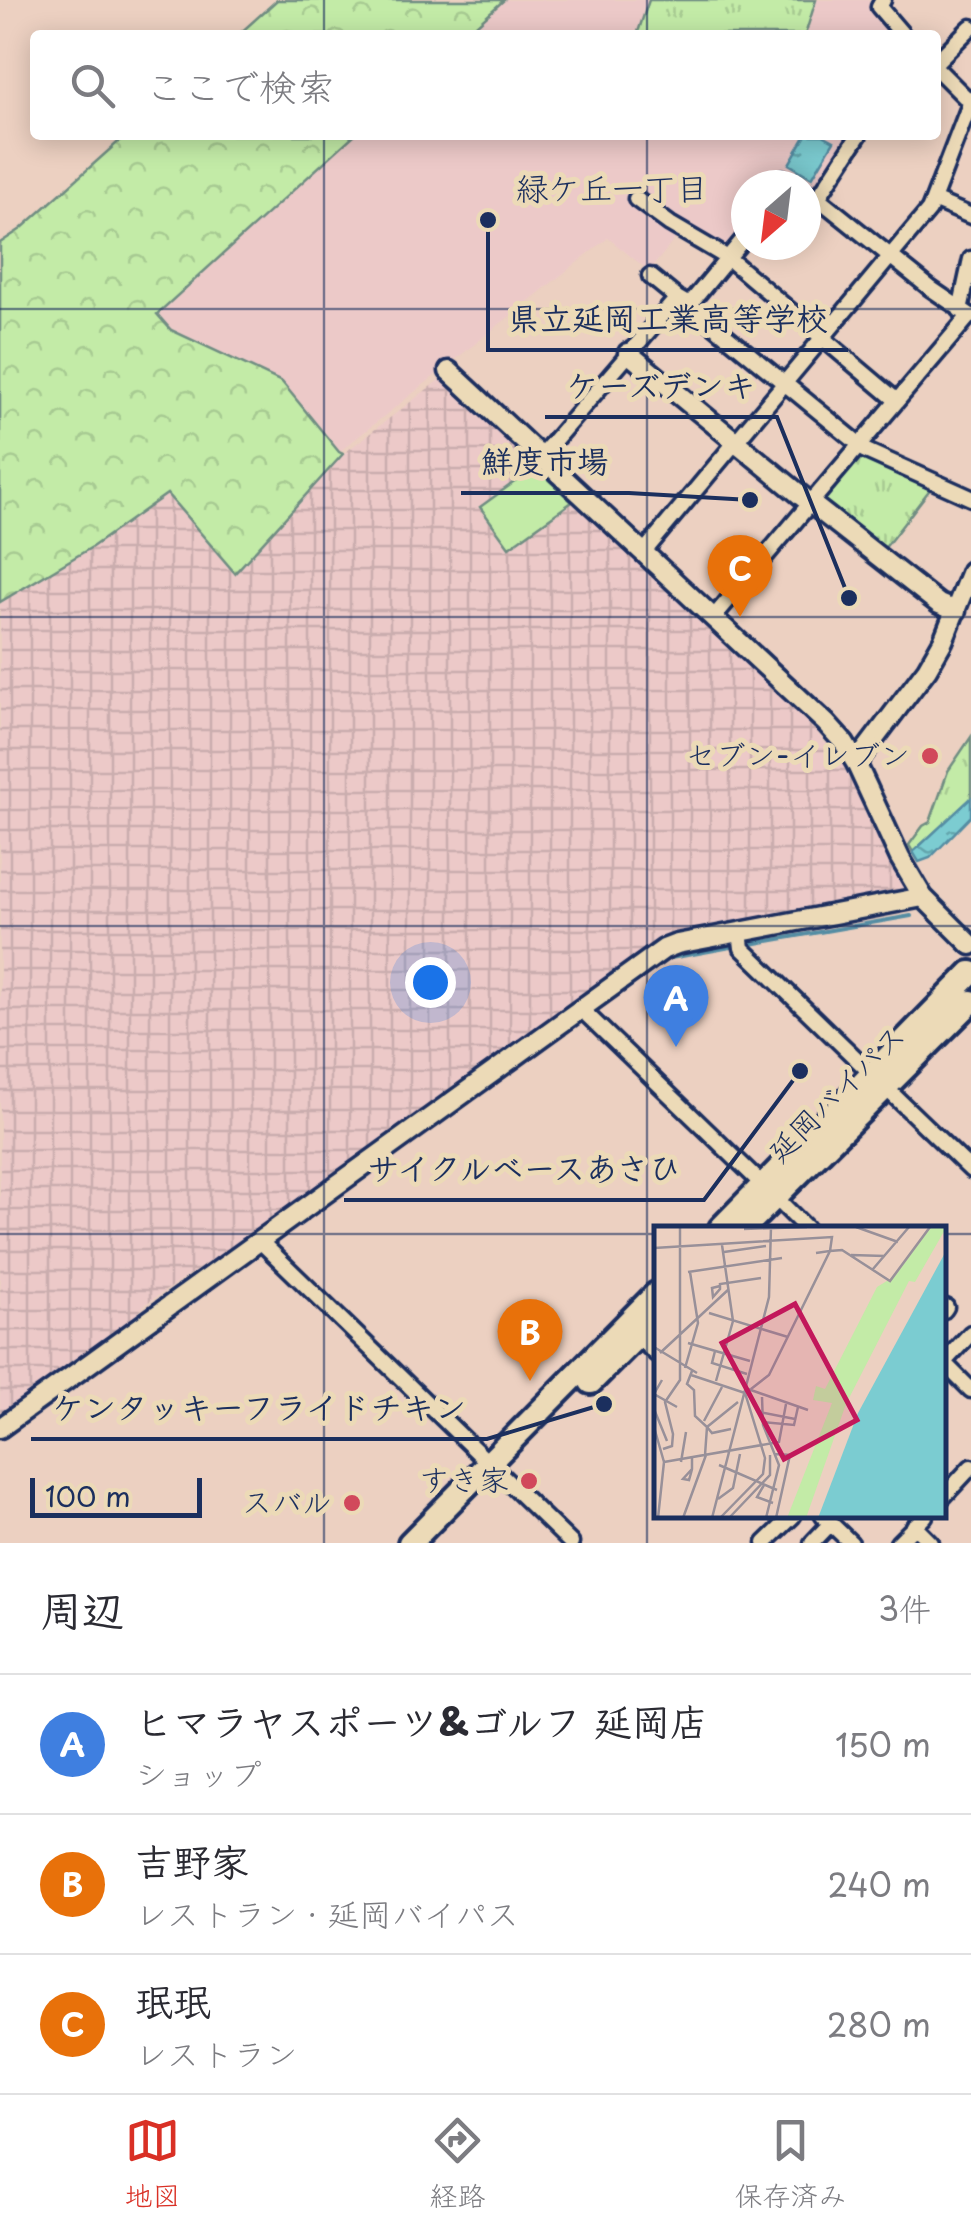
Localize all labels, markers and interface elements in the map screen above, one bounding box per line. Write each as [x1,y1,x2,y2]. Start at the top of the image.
search box [30,30,941,140]
text: ここで検索 [145,57,335,114]
icon: search [65,58,120,113]
district label: 緑ケ丘一丁目 [516,163,708,211]
north arrow [731,170,821,260]
callout: 県立延岡工業高等学校 [488,288,848,350]
text: 県立延岡工業高等学校 [508,293,828,341]
callout: ケーズデンキ [545,355,777,417]
text: ケーズデンキ [566,360,756,408]
callout: 鮮度市場 [461,431,629,493]
text: 鮮度市場 [481,436,609,484]
pin: C [708,534,772,617]
place label: セブン-イレブン [686,731,910,776]
marker: セブン-イレブン [919,745,941,767]
your location [405,957,456,1008]
pin: A [644,964,708,1047]
street label: 延岡バイパス [756,1013,915,1172]
callout: サイクルベースあさひ [344,1138,704,1200]
text: サイクルベースあさひ [367,1143,681,1191]
inset map [654,1226,946,1518]
pin: B [498,1298,562,1381]
callout: ケンタッキーフライドチキン [31,1377,487,1439]
text: ケンタッキーフライドチキン [52,1382,466,1430]
place label: すき家 [419,1456,509,1501]
marker: すき家 [518,1470,540,1492]
scale bar [30,1473,202,1518]
text: 100 m [45,1474,131,1517]
place label: スバル [242,1478,332,1523]
marker: スバル [341,1492,363,1514]
text: 周辺 [40,1577,124,1640]
text: 3件 [878,1584,931,1632]
text: ヒマラヤスポーツ&ゴルフ 延岡店 [135,1692,708,1749]
text: A [60,1720,85,1768]
text: 150 m [835,1720,931,1768]
text: ショップ [135,1749,262,1797]
text: 吉野家 [135,1832,249,1889]
text: B [62,1860,83,1908]
text: 240 m [828,1860,931,1908]
text: レストラン · 延岡バイパス [135,1889,519,1937]
text: 珉珉 [135,1972,211,2029]
text: C [60,2000,85,2048]
text: 280 m [827,2000,931,2048]
text: レストラン [135,2029,298,2077]
tab: 地図 [124,2113,181,2216]
tab: 経路 [429,2113,486,2216]
tab: 保存済み [734,2113,847,2216]

